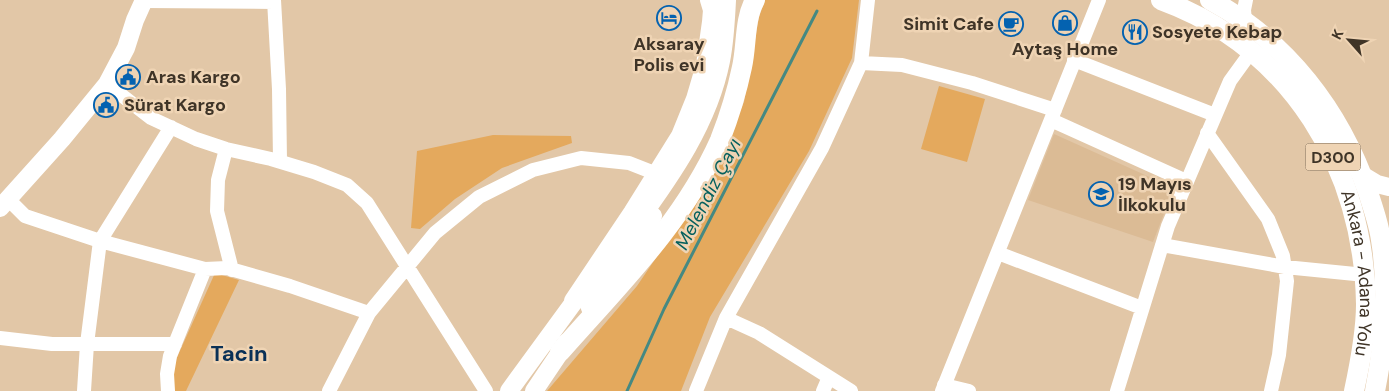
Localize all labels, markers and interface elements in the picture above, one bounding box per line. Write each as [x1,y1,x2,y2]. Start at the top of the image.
hotel icon: Aksaray Polis evi [656,5,682,31]
shop icon: Aytaş Home [1052,10,1078,36]
cafe icon: Simit Cafe [998,11,1024,37]
place label: Simit Cafe [903,12,994,36]
north arrow [1324,15,1374,65]
restaurant icon: Sosyete Kebap [1122,19,1148,45]
place label: Sosyete Kebap [1152,20,1282,44]
text: K [1327,26,1348,42]
place label: Aksaray Polis evi [633,32,705,77]
place label: Aytaş Home [1012,37,1118,61]
public building icon: Aras Kargo [115,64,141,90]
place label: Aras Kargo [146,65,241,89]
public building icon: Sürat Kargo [93,92,119,118]
place label: Sürat Kargo [124,93,226,117]
water label: Melendiz Çayı [669,134,747,254]
road number: D300 [1306,144,1360,170]
place label: 19 Mayıs İlkokulu [1118,172,1192,217]
school or university icon: 19 Mayıs İlkokulu [1088,181,1114,207]
street label: Ankara - Adana Yolu [1335,187,1378,358]
district label: Tacin [210,339,268,368]

